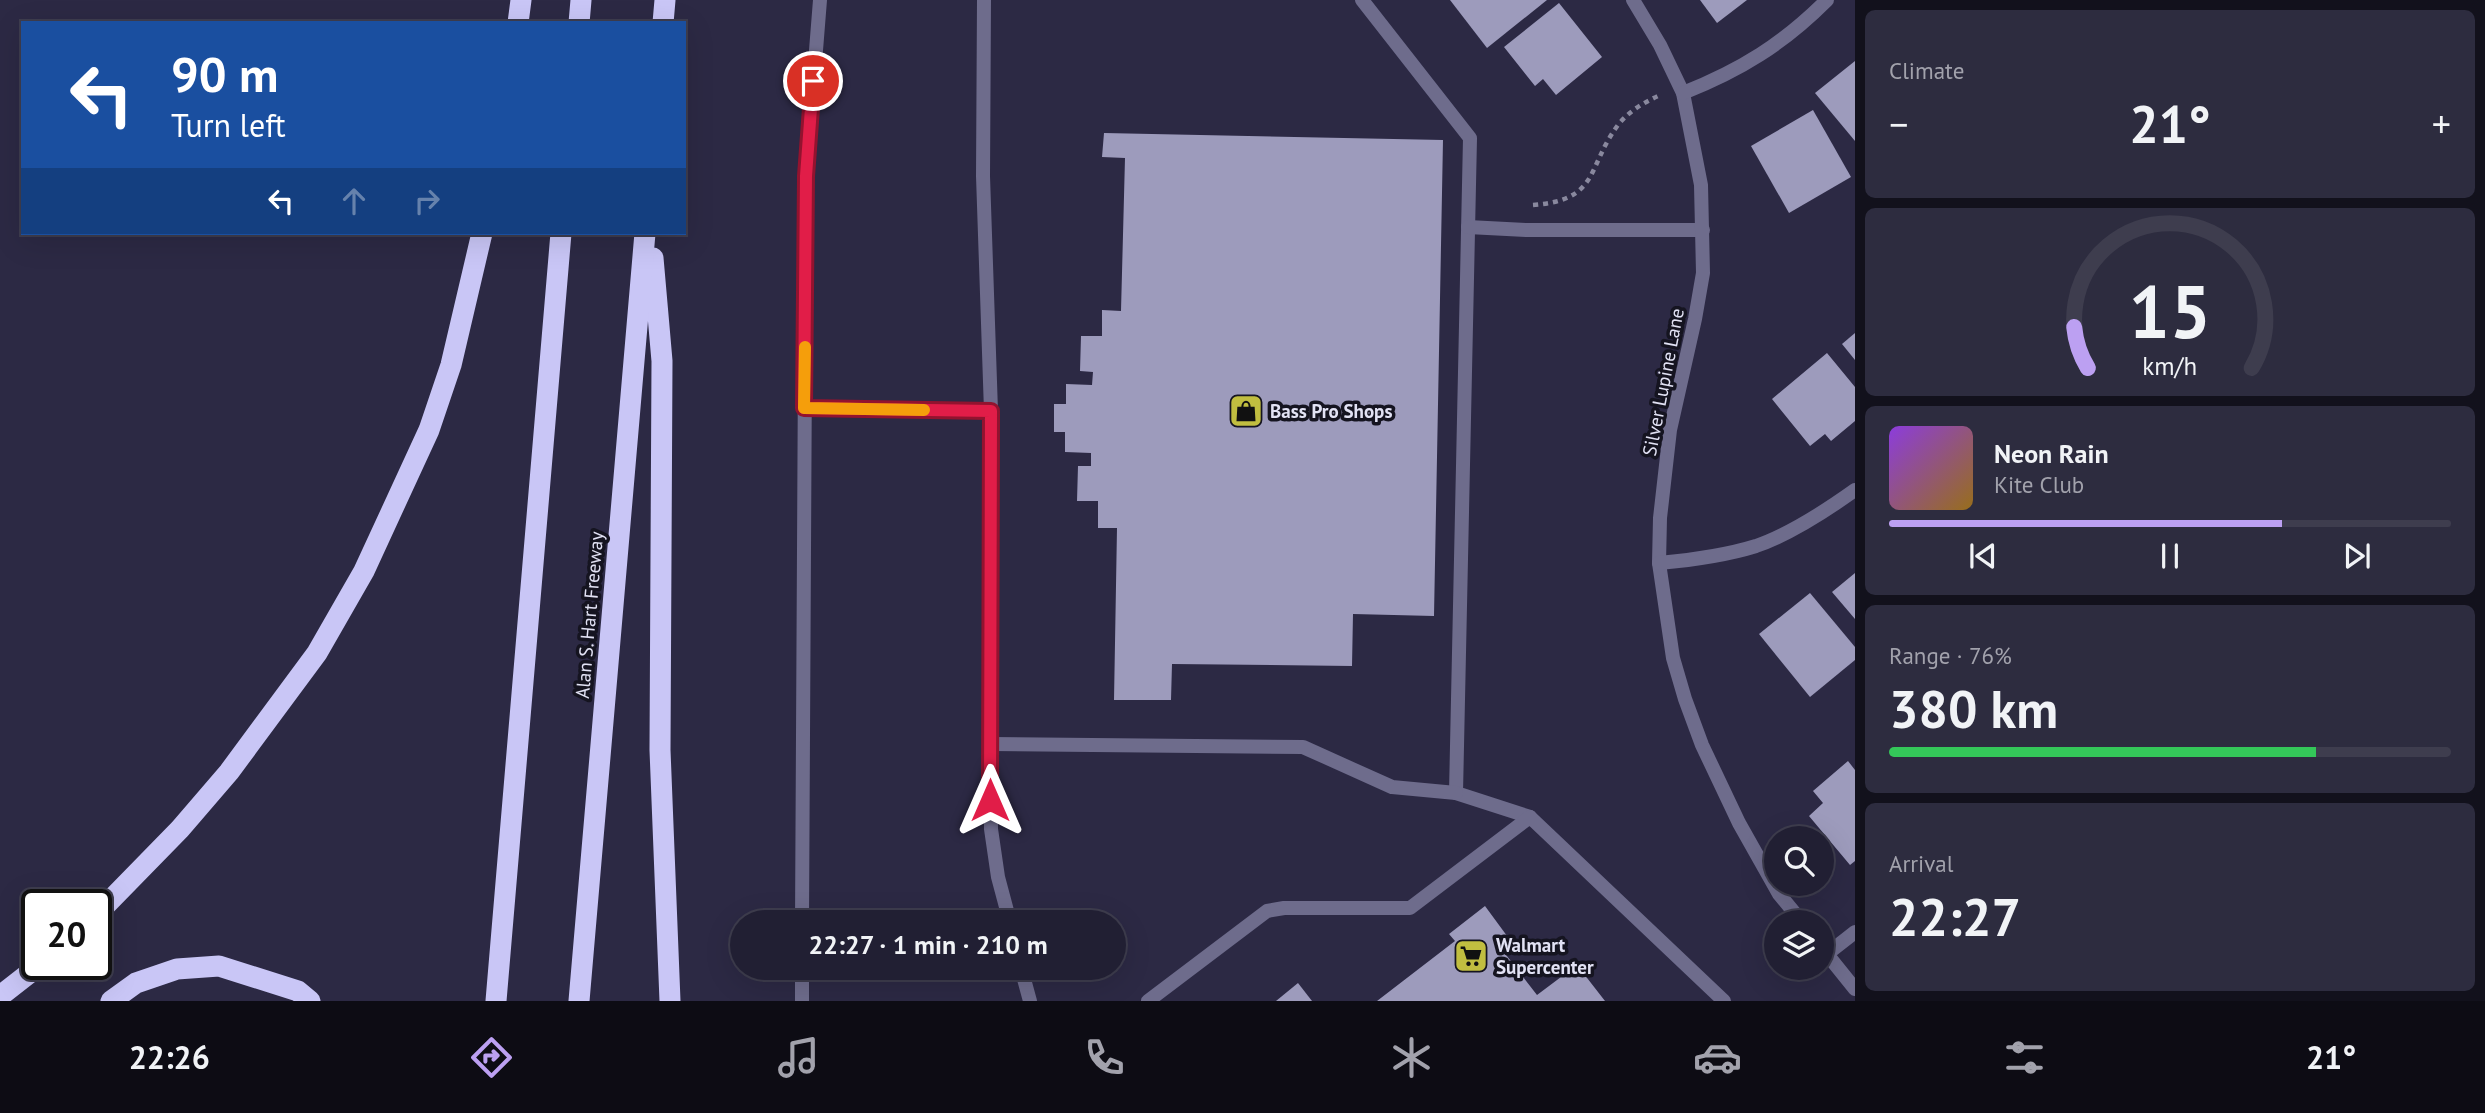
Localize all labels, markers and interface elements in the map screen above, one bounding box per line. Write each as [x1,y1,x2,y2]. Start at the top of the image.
text: 90 m [171,42,278,106]
icon: left [56,49,147,140]
pin [783,51,843,111]
text: Climate [1889,56,1964,85]
icon: arrive [794,62,832,100]
text: 21° [2129,90,2211,157]
text: − [1889,99,1908,148]
text: + [2432,99,2451,148]
text: Turn left [171,104,286,146]
icon: left [262,182,300,220]
icon: ahead [335,182,373,220]
icon: right [408,182,446,220]
text: 15 [2129,265,2211,359]
street label: Silver Lupine Lane [1637,306,1689,458]
text: km/h [2143,350,2197,382]
shop icon: Bass Pro Shops [1227,392,1265,430]
place label: Bass Pro Shops [1270,399,1392,423]
text: Neon Rain [1994,437,2109,470]
text: Kite Club [1994,470,2084,499]
street label: Alan S. Hart Freeway [570,530,608,699]
icon: previous [1964,537,2002,575]
icon: pause [2151,537,2189,575]
icon: next [2338,537,2376,575]
text: Range · 76% [1889,641,2012,670]
text: 380 km [1889,675,2058,742]
position arrow [953,763,1027,837]
map controls [1764,826,1834,980]
button: search [1764,826,1834,896]
text: Arrival [1889,849,1953,878]
text: 22:27 [1889,883,2021,950]
speed limit sign: 20 [21,889,112,980]
button: layers [1764,910,1834,980]
text: 22:27 · 1 min · 210 m [808,928,1048,961]
place label: Walmart Supercenter [1496,933,1594,979]
supermarket icon: Walmart Supercenter [1452,937,1490,975]
icon: directions [467,1033,516,1082]
icon: music [774,1033,823,1082]
icon: phone [1080,1033,1129,1082]
icon: climate [1387,1033,1436,1082]
icon: car [1693,1033,1742,1082]
icon: filters [2000,1033,2049,1082]
text: 22:26 [129,1036,210,1078]
text: 21° [2306,1036,2356,1078]

